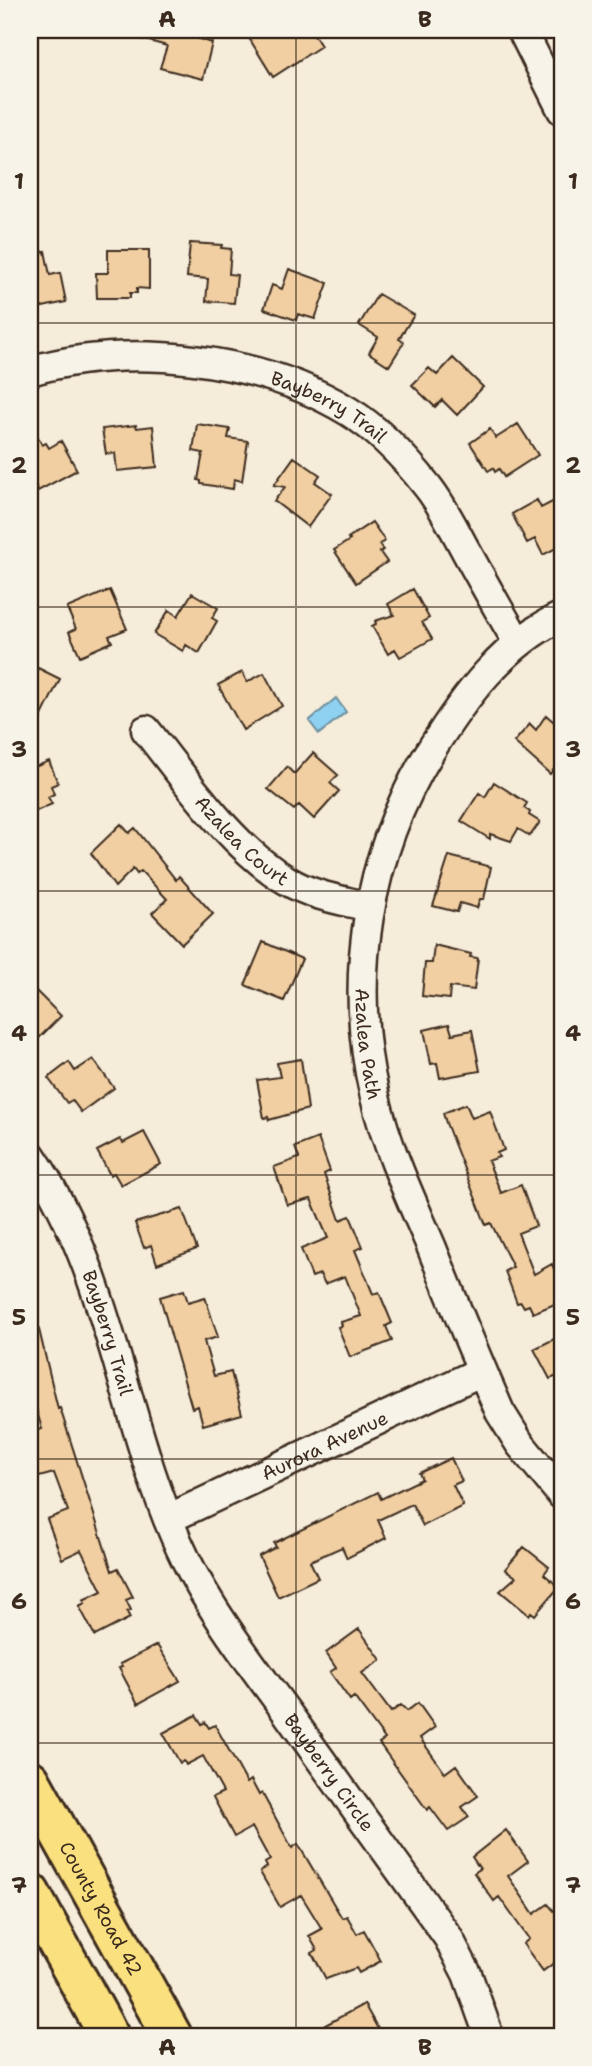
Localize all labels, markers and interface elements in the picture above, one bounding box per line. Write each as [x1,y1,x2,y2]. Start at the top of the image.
text: A [158,4,176,34]
text: B [418,4,432,34]
text: 1 [14,166,24,196]
text: 1 [568,166,578,196]
street label: Bayberry Trail [268,365,393,448]
text: 2 [11,450,27,480]
text: 2 [565,450,581,480]
text: 3 [11,734,27,764]
text: 3 [565,734,581,764]
street label: Azalea Court [190,790,294,891]
street label: Azalea Path [350,988,388,1102]
text: 4 [11,1018,27,1048]
text: 4 [565,1018,581,1048]
street label: Bayberry Trail [77,1267,139,1398]
text: 5 [12,1302,26,1332]
text: 5 [566,1302,580,1332]
street label: Aurora Avenue [257,1405,392,1486]
text: 6 [11,1586,27,1616]
text: 6 [565,1586,581,1616]
street label: Bayberry Circle [279,1708,380,1836]
street label: County Road 42 [54,1837,149,1980]
text: 7 [11,1870,27,1900]
text: 7 [565,1870,581,1900]
text: A [158,2032,176,2062]
text: B [418,2032,432,2062]

